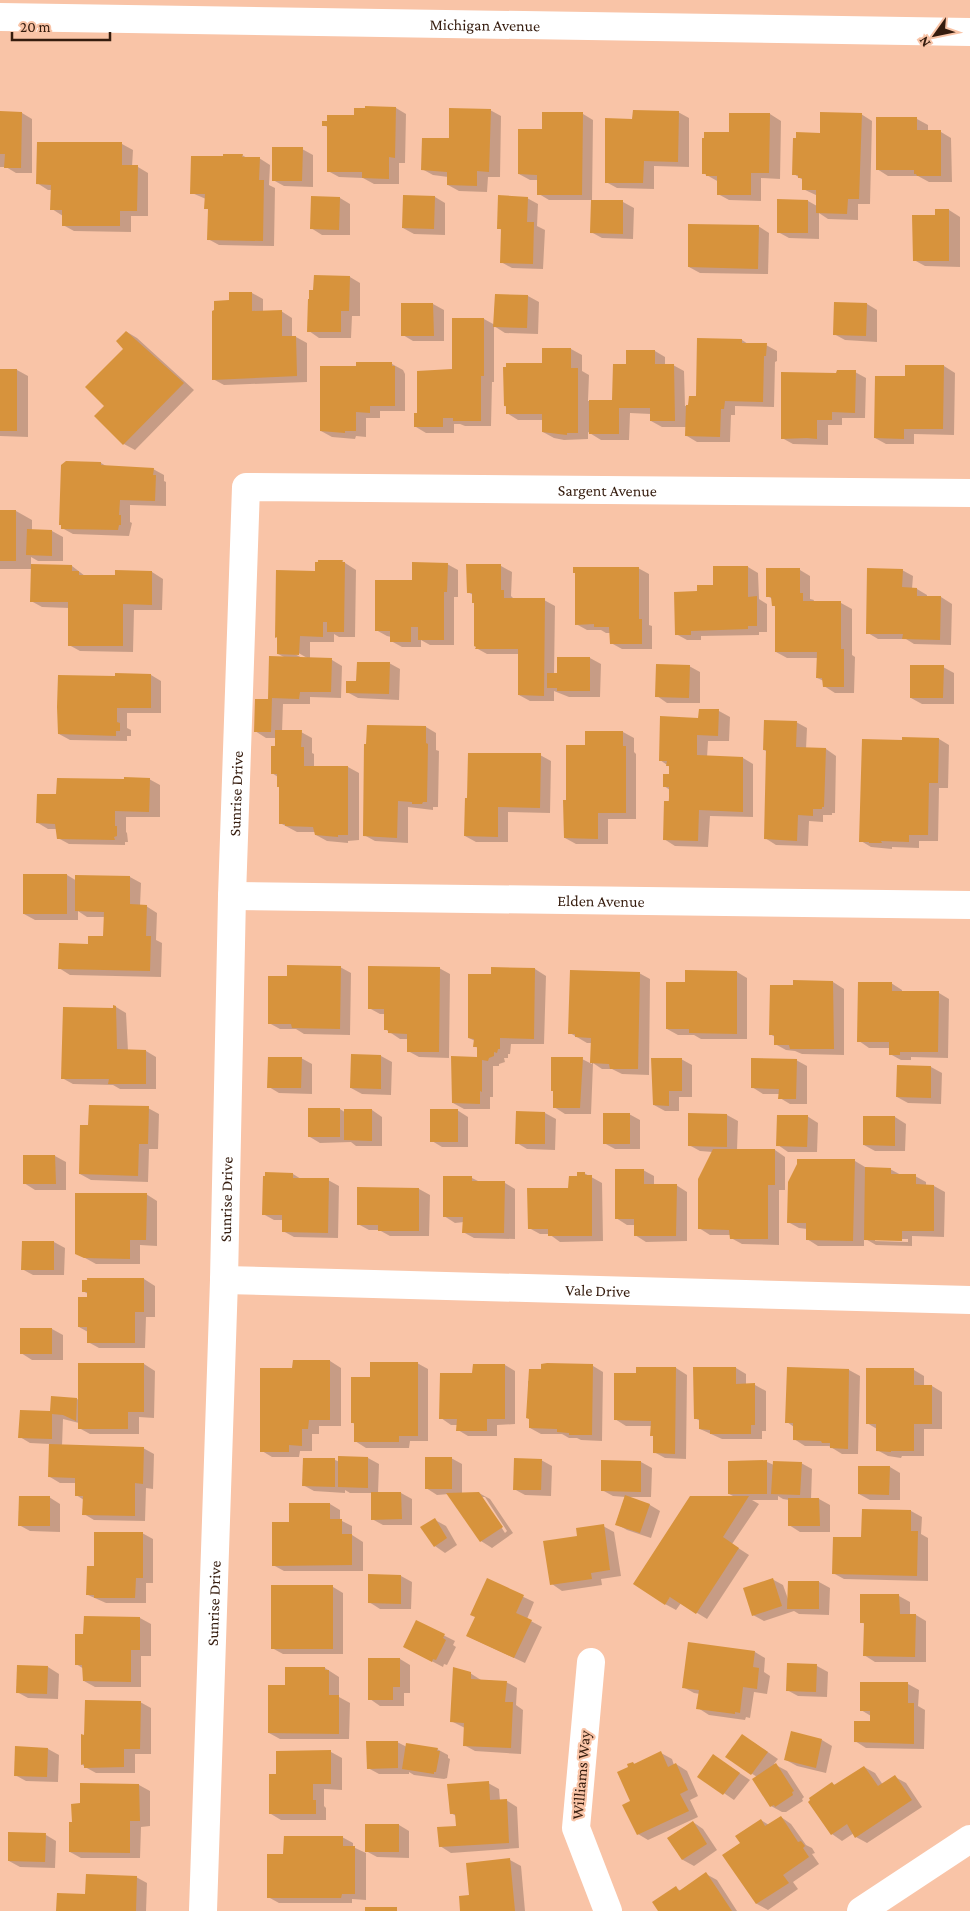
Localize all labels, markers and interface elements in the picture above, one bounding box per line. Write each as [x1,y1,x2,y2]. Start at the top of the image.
scale bar [12,10,110,42]
north arrow [910,10,960,60]
street label: Michigan Avenue [430,15,540,34]
text: 20 m [20,19,51,35]
text: N [915,33,933,50]
street label: Sargent Avenue [558,481,657,499]
street label: Sunrise Drive [226,750,245,837]
street label: Elden Avenue [557,891,645,910]
street label: Sunrise Drive [216,1156,235,1242]
street label: Vale Drive [565,1281,631,1299]
street label: Sunrise Drive [203,1560,223,1646]
street label: Williams Way [569,1729,594,1820]

